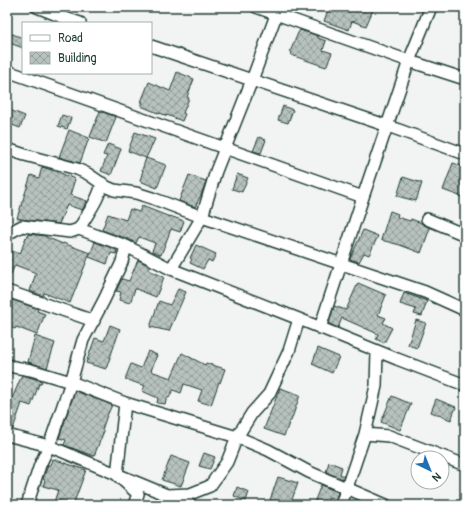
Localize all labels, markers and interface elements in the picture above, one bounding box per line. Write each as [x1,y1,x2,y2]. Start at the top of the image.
legend [22,22,152,74]
text: Road [58,31,83,46]
text: Building [58,51,97,66]
north arrow [410,450,450,490]
text: N [429,470,444,485]

